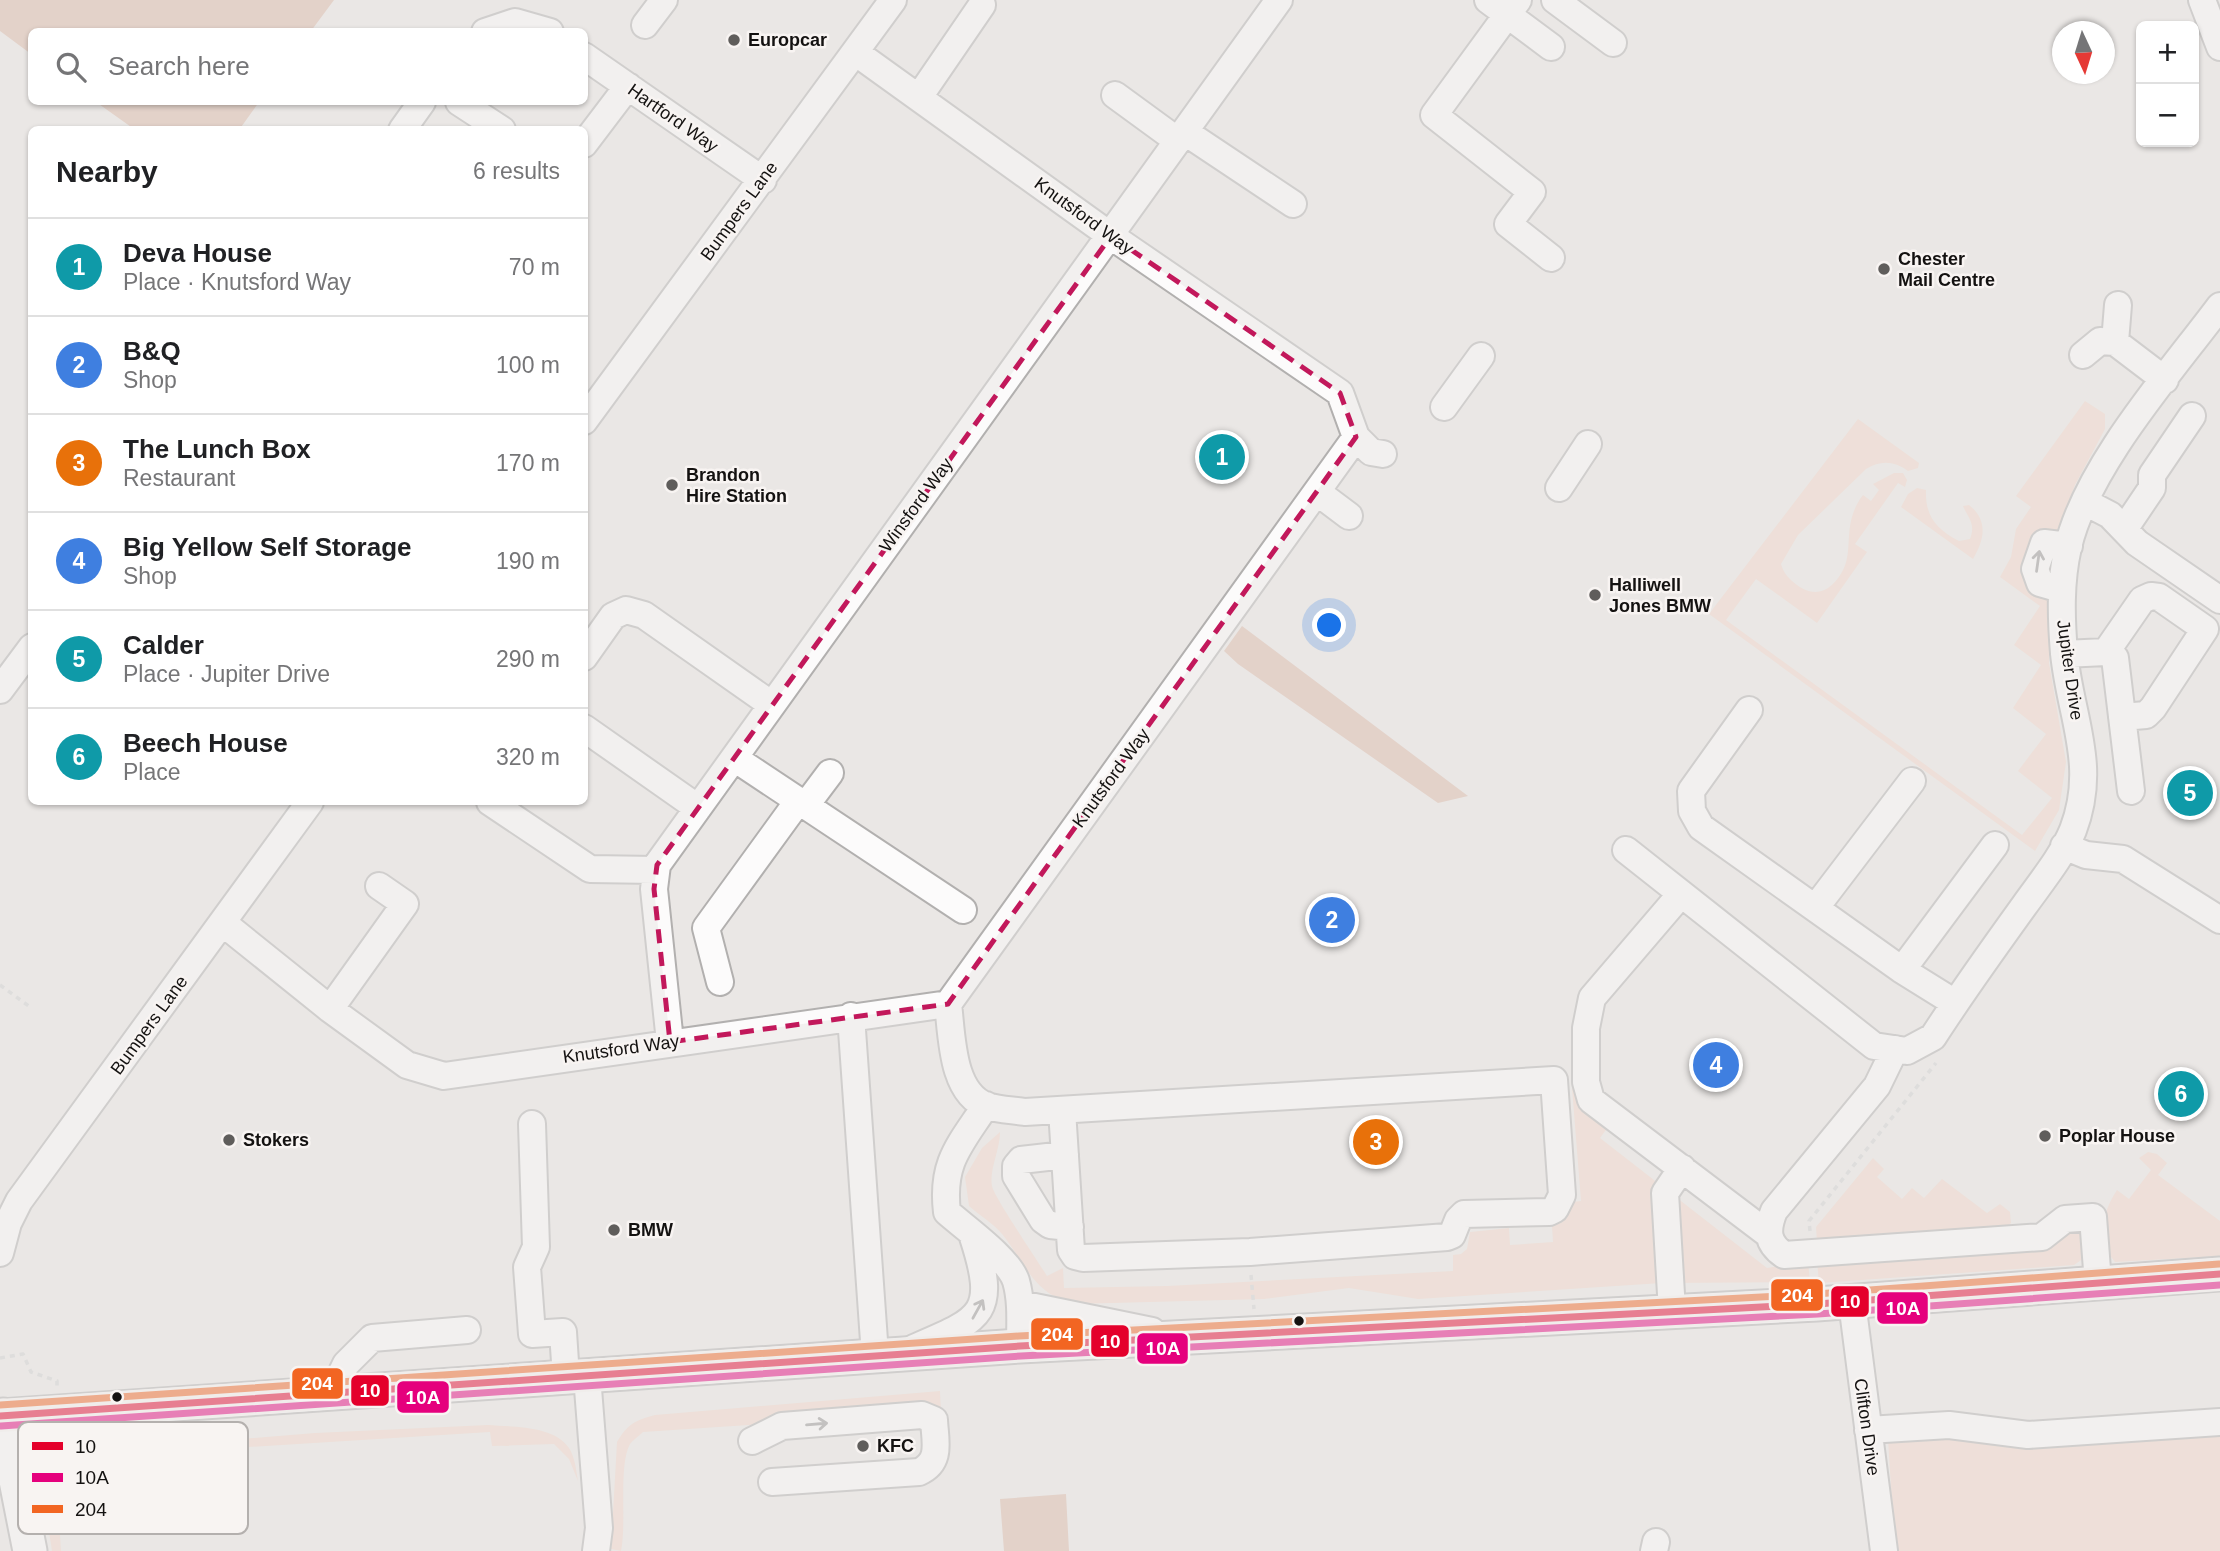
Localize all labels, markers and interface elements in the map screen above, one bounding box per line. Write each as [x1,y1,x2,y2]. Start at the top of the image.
north arrow [2052,21,2115,84]
map controls [2136,21,2199,147]
button: + [2136,21,2199,84]
search box [28,28,588,105]
place label: Europcar [748,30,827,50]
marker: Europcar [726,32,742,48]
icon: search [52,48,90,86]
text: Search here [108,51,250,81]
street label: Hartford Way [624,80,722,156]
button: − [2136,84,2199,147]
text: Nearby [56,155,158,188]
text: 6 results [473,158,560,184]
street label: Bumpers Lane [697,158,781,264]
street label: Knutsford Way [1031,173,1137,259]
text: Deva House [123,238,272,268]
place label: Chester Mail Centre [1898,249,1995,290]
text: 1 [73,254,85,280]
text: 70 m [509,254,560,280]
marker: Chester Mail Centre [1876,261,1892,277]
text: Place · Knutsford Way [123,269,351,295]
text: B&Q [123,336,181,366]
text: 2 [73,352,85,378]
text: 100 m [496,352,560,378]
text: Shop [123,367,177,393]
pin: 1 [1199,431,1245,483]
text: The Lunch Box [123,434,311,464]
text: 3 [73,450,85,476]
text: 170 m [496,450,560,476]
street label: Winsford Way [875,454,957,556]
text: Restaurant [123,465,236,491]
place label: Brandon Hire Station [686,465,787,506]
marker: Brandon Hire Station [664,477,680,493]
text: Big Yellow Self Storage [123,532,412,562]
text: 4 [73,548,85,574]
text: 190 m [496,548,560,574]
one-way arrow [2032,550,2045,573]
text: Shop [123,563,177,589]
place label: Halliwell Jones BMW [1609,575,1711,616]
marker: Halliwell Jones BMW [1587,587,1603,603]
your location [1312,608,1346,642]
street label: Jupiter Drive [2053,619,2087,721]
text: Calder [123,630,204,660]
text: 5 [73,646,85,672]
text: 290 m [496,646,560,672]
text: Place · Jupiter Drive [123,661,330,687]
street label: Knutsford Way [1068,725,1154,831]
text: Beech House [123,728,288,758]
text: 6 [73,744,85,770]
text: 320 m [496,744,560,770]
text: Place [123,759,181,785]
pin: 5 [2167,767,2213,819]
pin: 2 [1309,894,1355,946]
street label: Bumpers Lane [107,972,191,1078]
street label: Knutsford Way [561,1031,681,1067]
pin: 4 [1693,1039,1739,1091]
pin: 6 [2158,1068,2204,1120]
pin: 3 [1353,1116,1399,1168]
place label: Poplar House [2059,1126,2175,1146]
marker: Poplar House [2037,1128,2053,1144]
place label: Stokers [243,1130,309,1150]
marker: Stokers [221,1132,237,1148]
place label: BMW [628,1220,673,1240]
marker: BMW [606,1222,622,1238]
line badge: 204 [1770,1278,1824,1312]
text: 204 [1781,1285,1813,1306]
line badge: 10 [1830,1285,1870,1318]
text: 10 [1839,1291,1861,1312]
line badge: 10A [1876,1291,1929,1325]
text: 10A [1886,1298,1921,1319]
one-way arrow [971,1299,985,1319]
unlabelled marker [1292,1314,1306,1328]
line badge: 204 [1030,1317,1084,1351]
text: 204 [1041,1324,1073,1345]
line badge: 10 [1090,1324,1130,1358]
text: 10 [1099,1331,1121,1352]
line badge: 10A [1136,1332,1189,1365]
text: 10A [1146,1338,1181,1359]
line badge: 204 [291,1367,344,1400]
text: 204 [301,1373,333,1394]
line badge: 10 [350,1374,390,1407]
street label: Clifton Drive [1850,1377,1884,1477]
text: 10 [359,1380,381,1401]
line badge: 10A [396,1380,450,1414]
text: 10A [406,1387,441,1408]
unlabelled marker [110,1390,124,1404]
one-way arrow [805,1417,828,1430]
legend [18,1422,248,1534]
text: 10 [75,1436,96,1457]
place label: KFC [877,1436,914,1456]
marker: KFC [855,1438,871,1454]
text: 10A [75,1467,109,1488]
text: 204 [75,1499,107,1520]

